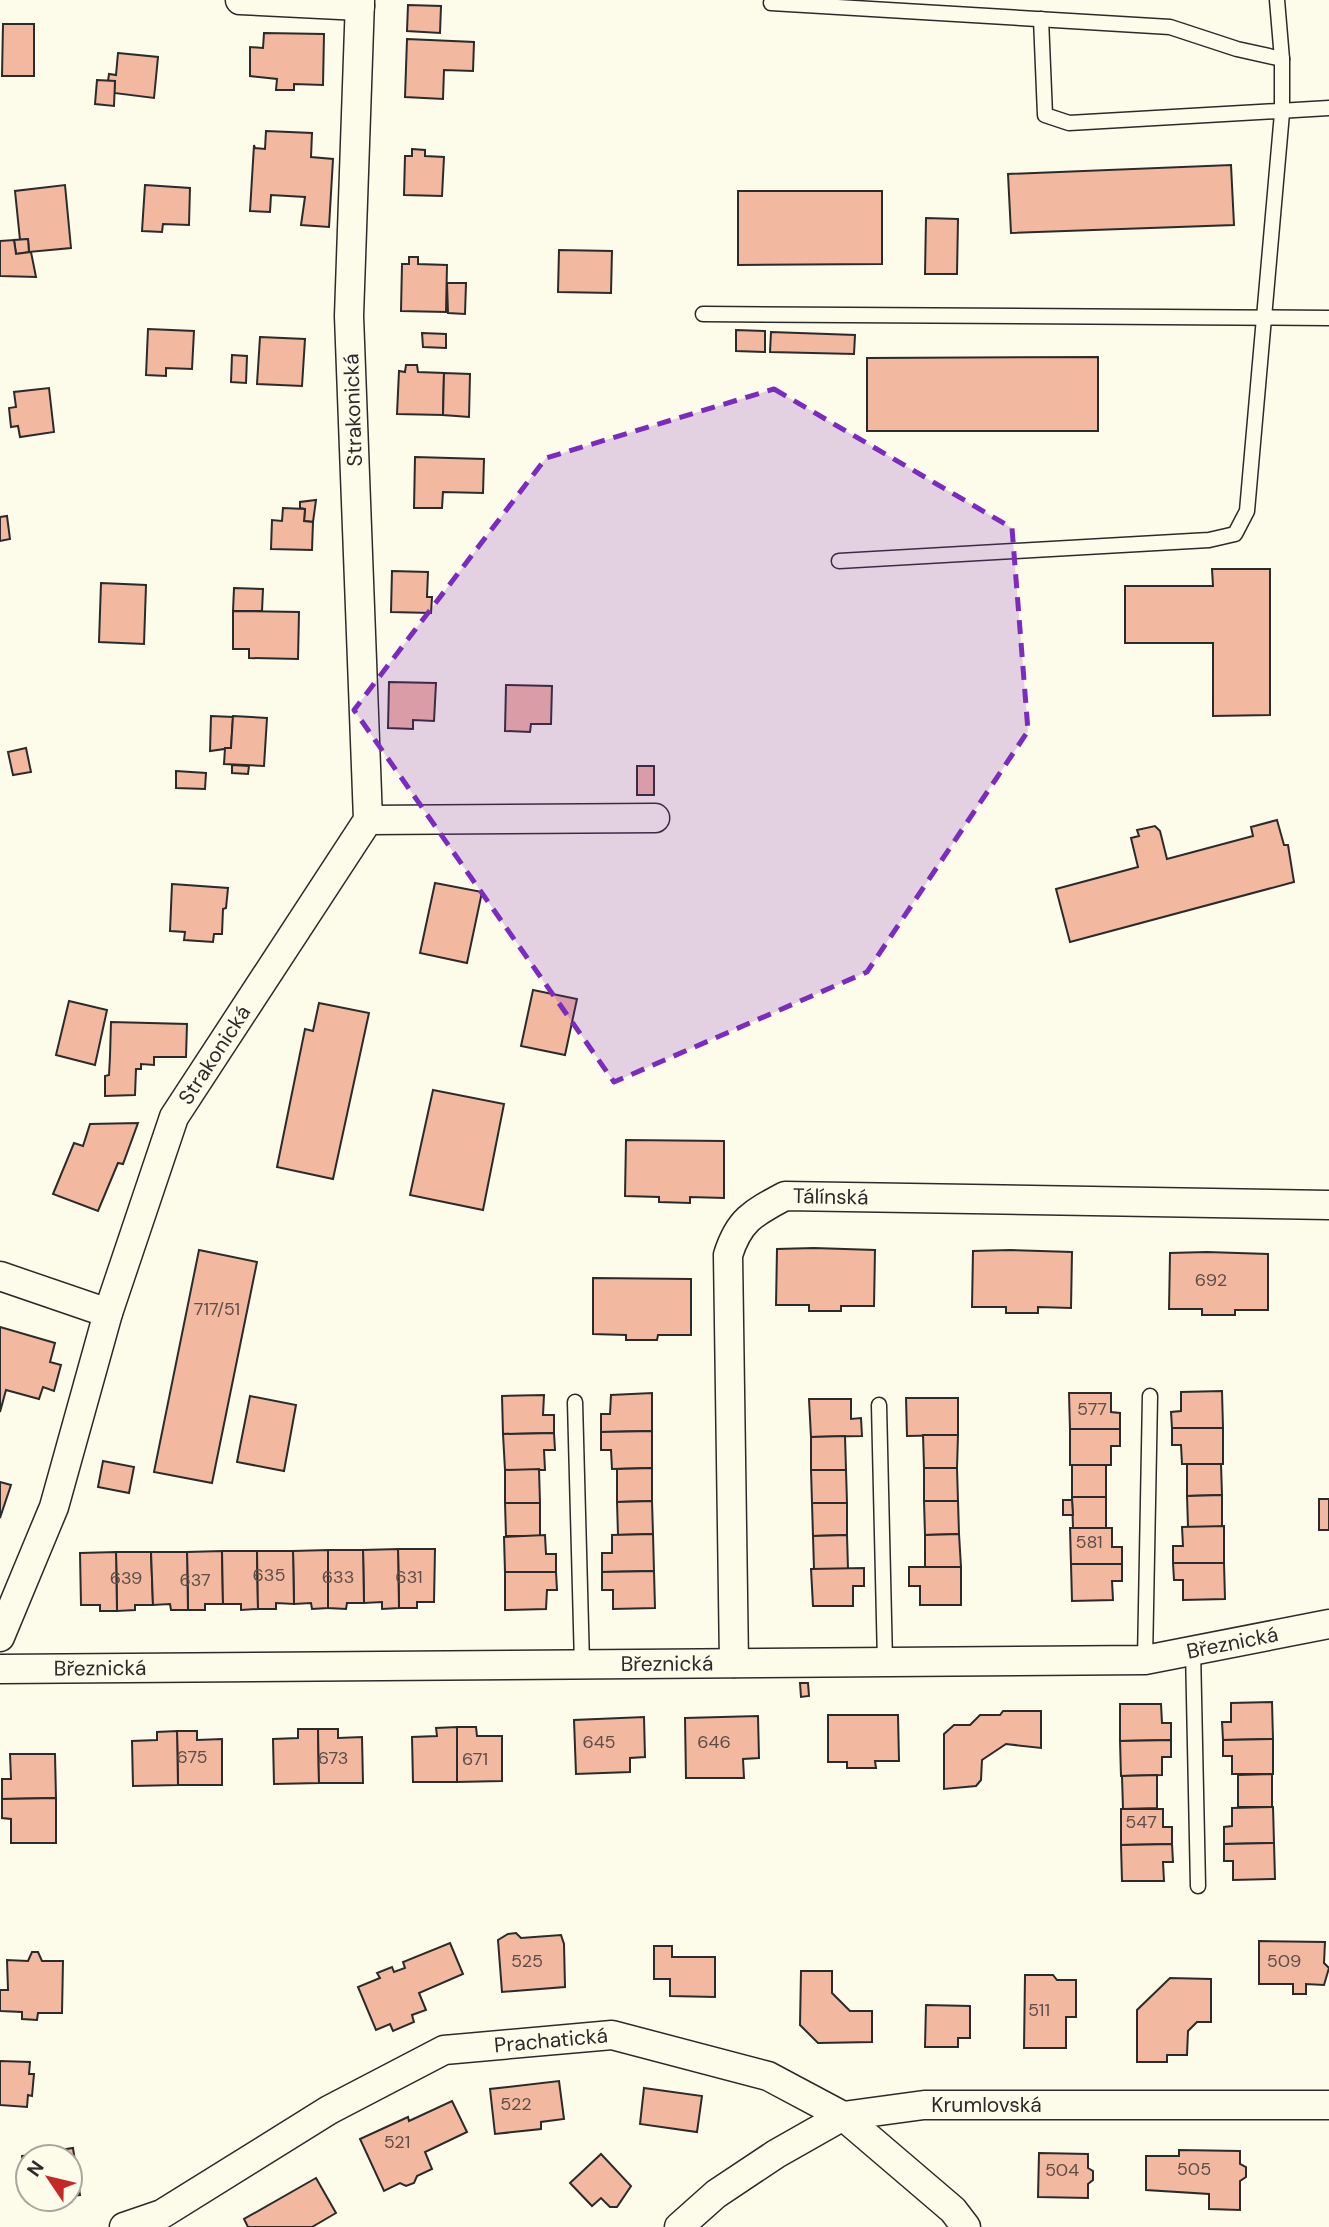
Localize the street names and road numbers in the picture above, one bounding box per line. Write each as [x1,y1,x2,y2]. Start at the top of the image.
street label: Strakonická [337,353,369,467]
street label: Strakonická [172,1000,257,1110]
street label: Tálínská [793,1182,869,1211]
street label: Březnická [1184,1620,1280,1666]
street label: Březnická [621,1649,713,1678]
street label: Březnická [54,1654,146,1683]
street label: Prachatická [493,2021,609,2059]
street label: Krumlovská [931,2091,1042,2119]

